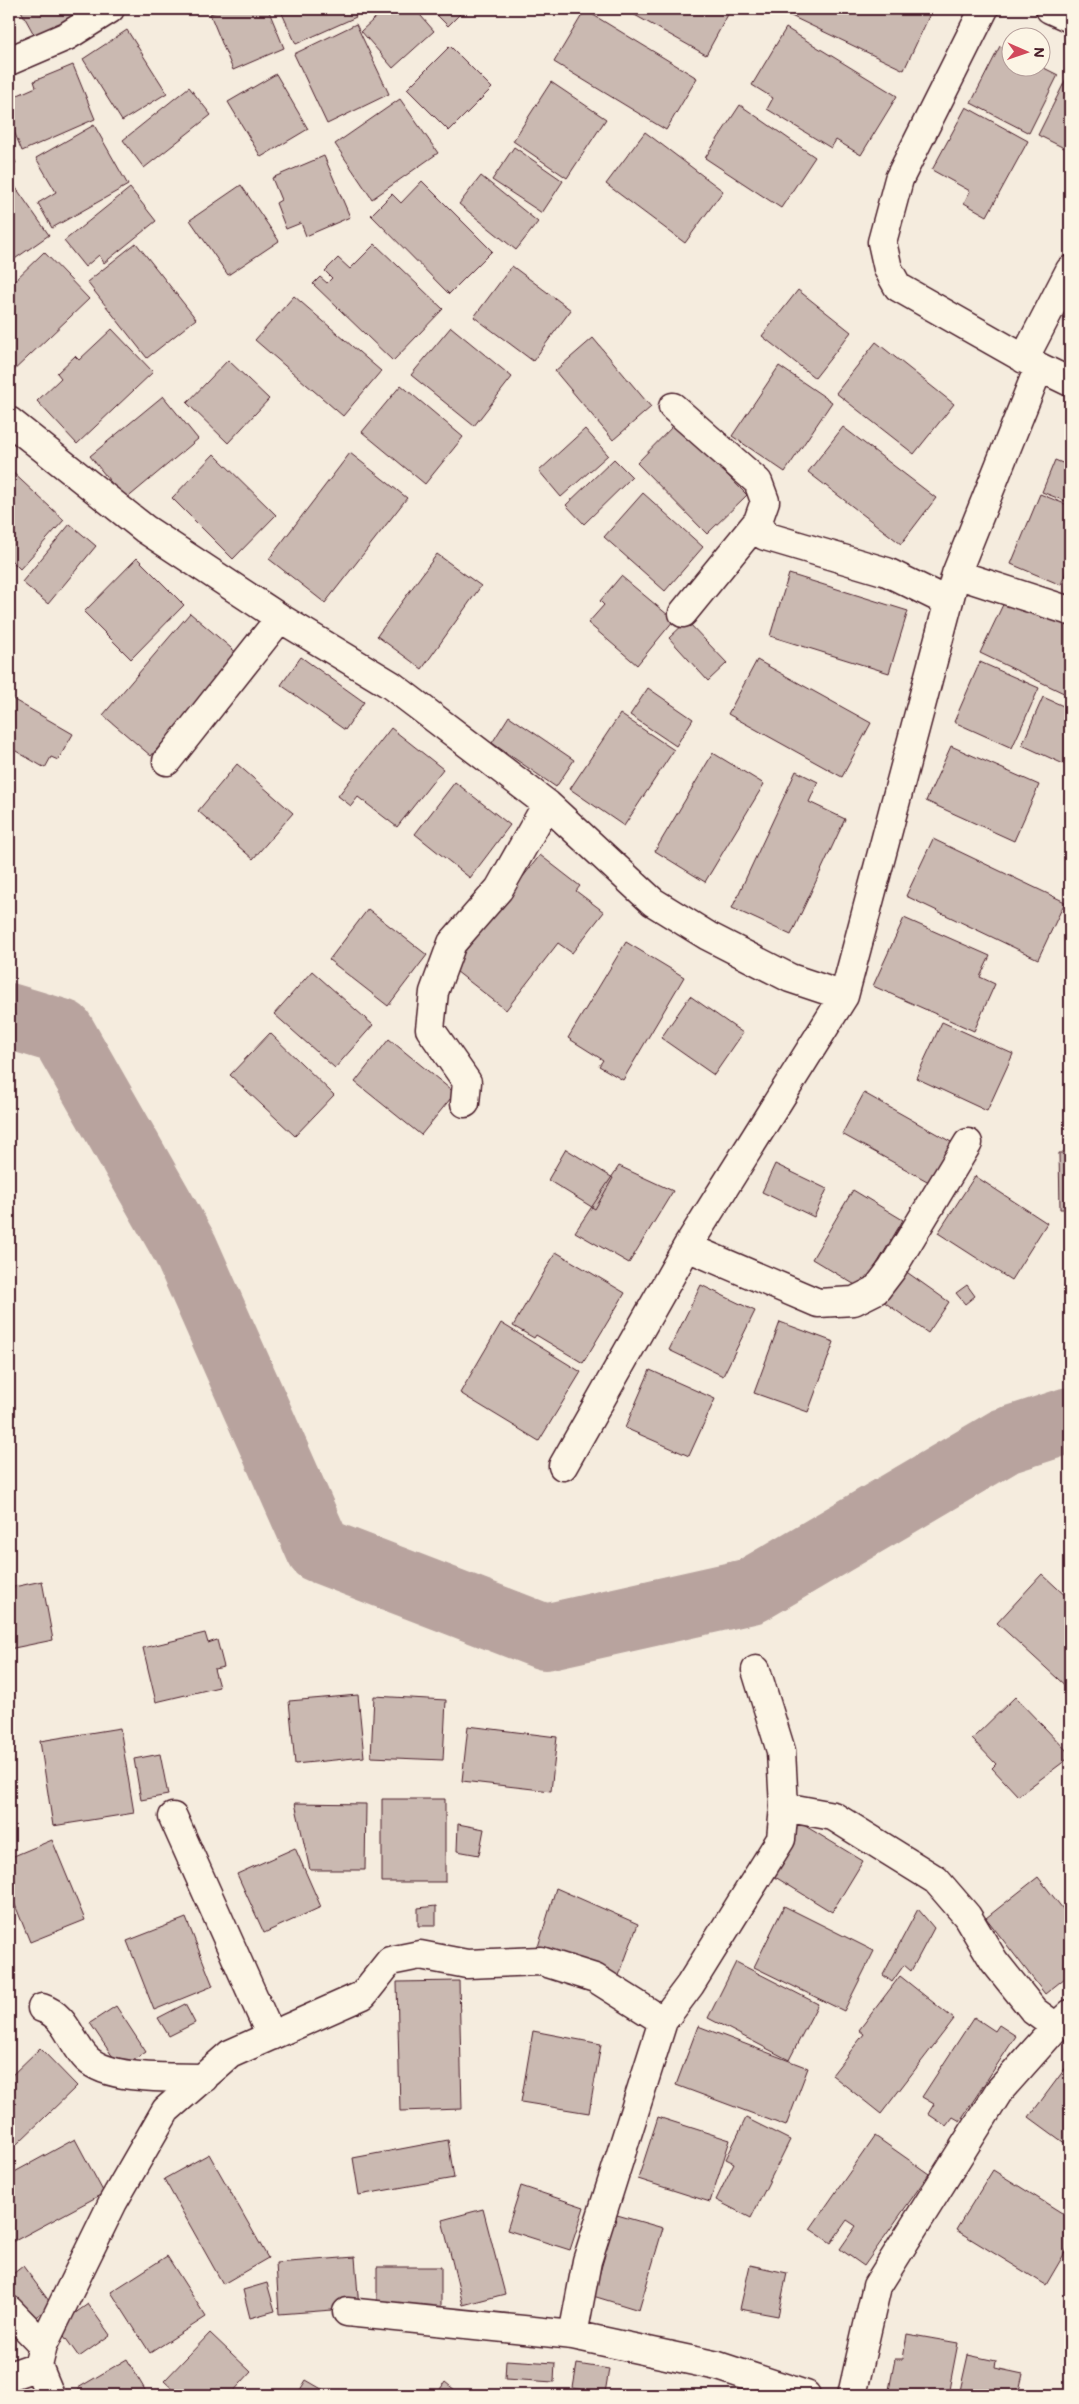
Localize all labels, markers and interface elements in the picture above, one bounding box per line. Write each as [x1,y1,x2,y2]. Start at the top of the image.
north arrow [1002,28,1052,78]
text: N [1030,47,1049,58]

